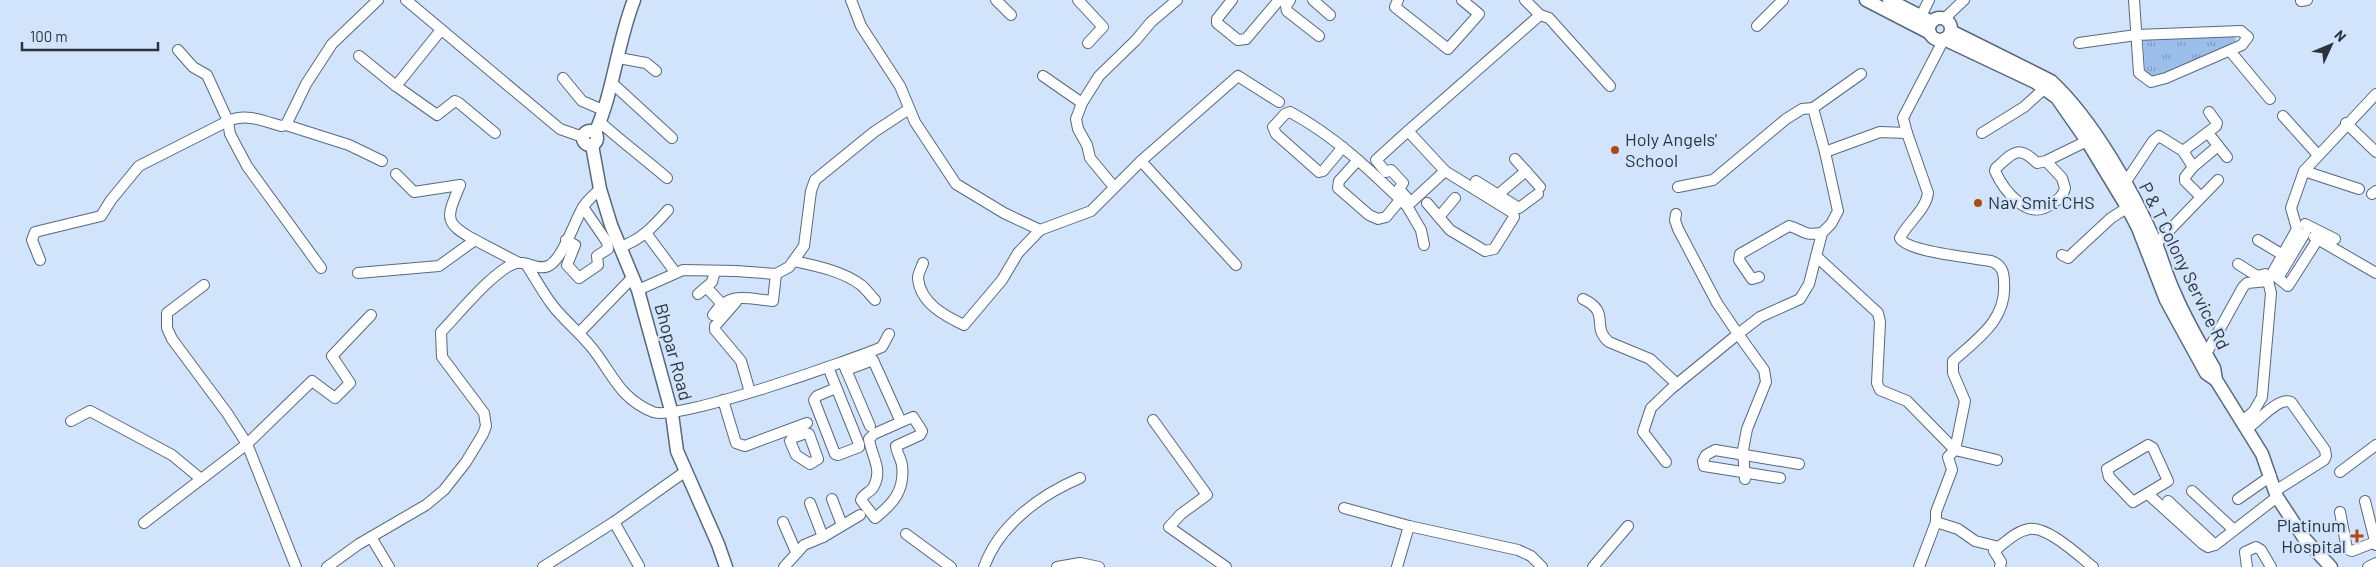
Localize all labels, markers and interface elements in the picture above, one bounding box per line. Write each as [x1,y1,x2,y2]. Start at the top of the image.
scale bar [22,20,159,52]
north arrow [2306,20,2356,70]
text: N [2331,26,2350,45]
text: 100 m [30,27,68,45]
place label: Holy Angels' School [1625,128,1717,171]
marker: Holy Angels' School [1609,144,1621,156]
street label: P & T Colony Service Rd [2135,178,2235,353]
place label: Nav Smit CHS [1988,191,2095,213]
marker: Nav Smit CHS [1972,197,1984,209]
street label: Bhopar Road [650,301,698,403]
place label: Platinum Hospital [2277,514,2346,557]
marker: Platinum Hospital [2350,529,2364,543]

